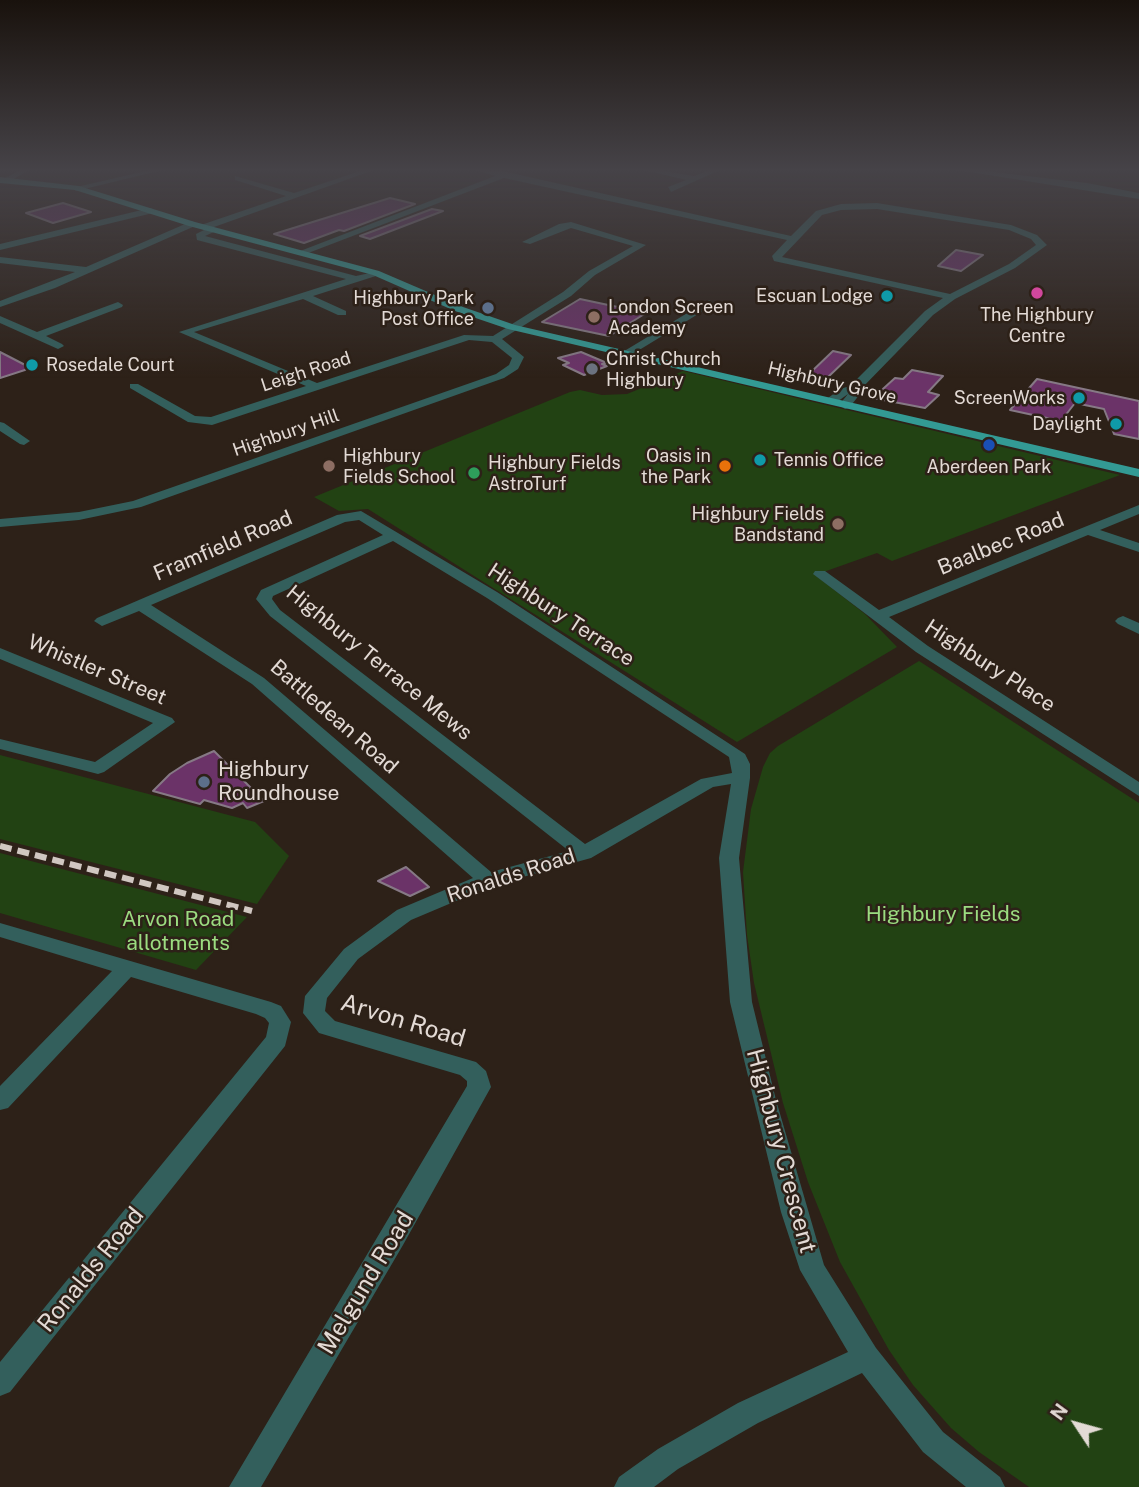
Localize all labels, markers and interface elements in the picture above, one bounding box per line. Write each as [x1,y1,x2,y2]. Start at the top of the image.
place label: Escuan Lodge [756,285,873,307]
marker: The Highbury Centre [1029,285,1045,301]
place label: Highbury Park Post Office [353,287,474,330]
marker: Escuan Lodge [879,288,895,304]
place label: London Screen Academy [608,296,734,338]
marker: Highbury Park Post Office [480,300,496,316]
place label: The Highbury Centre [980,304,1094,346]
marker: London Screen Academy [586,309,602,325]
street label: Leigh Road [258,347,354,397]
place label: Christ Church Highbury [606,348,721,390]
place label: Rosedale Court [46,354,174,376]
marker: Rosedale Court [24,357,40,373]
street label: Highbury Grove [765,358,899,408]
marker: Christ Church Highbury [584,361,600,377]
place label: ScreenWorks [954,387,1065,409]
marker: ScreenWorks [1071,390,1087,406]
street label: Highbury Hill [230,405,342,461]
place label: Daylight [1032,413,1102,435]
marker: Daylight [1108,416,1124,432]
marker: Aberdeen Park [981,437,997,453]
place label: Highbury Fields School [343,445,455,488]
place label: Oasis in the Park [641,445,711,488]
place label: Tennis Office [774,449,884,471]
place label: Highbury Fields AstroTurf [488,452,621,494]
marker: Tennis Office [752,452,768,468]
place label: Aberdeen Park [927,456,1051,478]
marker: Highbury Fields School [321,458,337,474]
marker: Oasis in the Park [717,458,733,474]
marker: Highbury Fields AstroTurf [466,465,482,481]
place label: Highbury Fields Bandstand [691,503,824,546]
street label: Framfield Road [150,505,296,587]
street label: Baalbec Road [934,507,1068,581]
marker: Highbury Fields Bandstand [830,516,846,532]
street label: Highbury Terrace [483,558,639,672]
street label: Highbury Terrace Mews [281,580,477,746]
street label: Highbury Place [920,614,1060,718]
street label: Whistler Street [24,629,170,711]
street label: Battledean Road [265,655,403,779]
place label: Highbury Roundhouse [218,757,339,807]
marker: Highbury Roundhouse [196,774,212,790]
street label: Ronalds Road [444,843,578,909]
park label: Highbury Fields [866,902,1020,928]
park label: Arvon Road allotments [122,907,234,957]
street label: Arvon Road [337,988,469,1054]
street label: Highbury Crescent [740,1046,822,1256]
street label: Ronalds Road [32,1202,150,1338]
street label: Melgund Road [312,1206,420,1360]
north arrow [1041,1389,1111,1459]
text: N [1046,1399,1072,1424]

